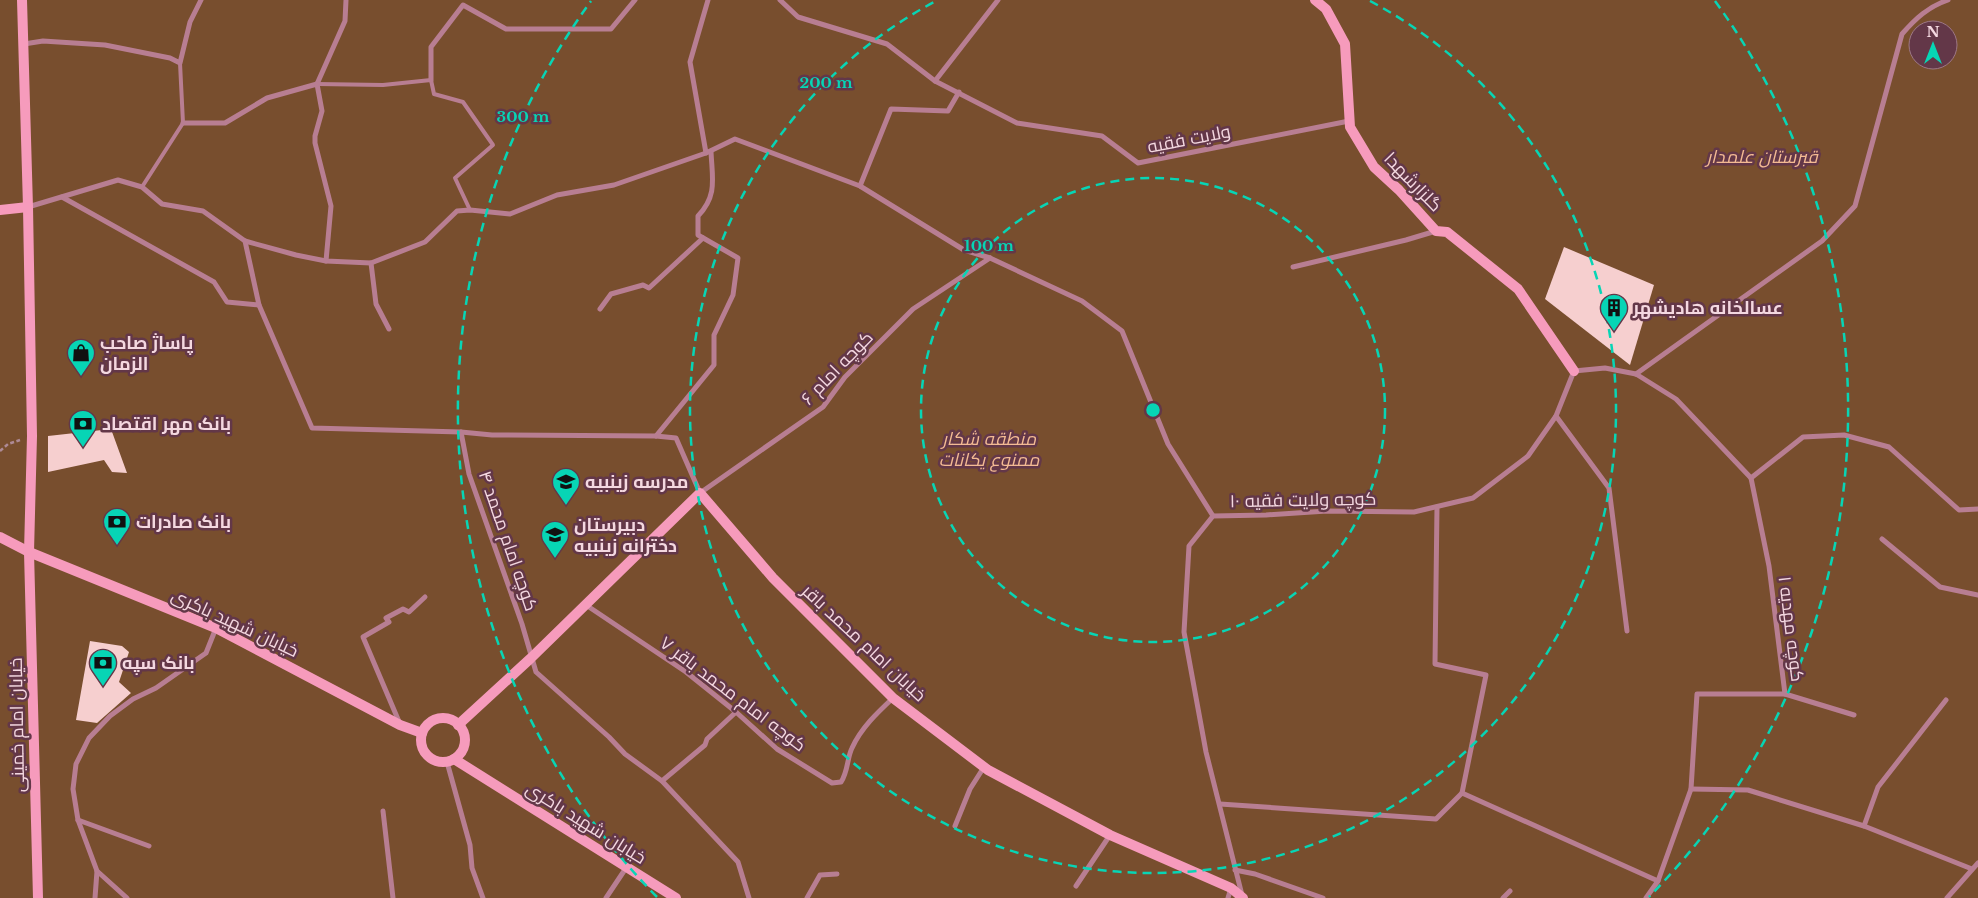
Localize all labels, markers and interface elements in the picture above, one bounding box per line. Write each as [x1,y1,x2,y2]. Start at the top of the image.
north arrow [1908,20,1958,70]
text: N [1926,23,1940,41]
text: 200 m [800,73,853,92]
text: 300 m [497,107,550,126]
street label: ولایت فقیه [1146,120,1232,158]
park label: قبرستان علمدار [1704,146,1819,168]
street label: گلزارشهدا [1379,148,1447,216]
text: 100 m [964,236,1014,255]
building icon: عسالخانه هادیشهر [1599,293,1629,332]
place label: عسالخانه هادیشهر [1632,297,1783,319]
street label: کوچه امام ۶ [796,327,878,410]
place label: پاساژ صاحب الزمان [100,332,194,375]
shop icon: پاساژ صاحب الزمان [66,338,96,377]
centre of rings [1144,401,1162,419]
bank icon: بانک مهر اقتصاد [68,409,98,448]
place label: بانک مهر اقتصاد [102,413,231,435]
park label: منطقه شکار ممنوع یکانات [939,428,1040,472]
school or university icon: مدرسه زینبیه [551,467,581,506]
street label: کوچه امام محمد ۴ [473,468,542,614]
place label: مدرسه زینبیه [585,471,688,493]
street label: کوچه ولایت فقیه ۱۰ [1229,488,1377,513]
bank icon: بانک صادرات [102,507,132,546]
place label: بانک صادرات [136,511,231,533]
place label: دبیرستان دخترانه زینبیه [574,514,677,557]
school or university icon: دبیرستان دخترانه زینبیه [540,520,570,559]
street label: کوچه مهدیه ۱ [1773,575,1808,683]
street label: خیابان امام محمد باقر [796,579,931,707]
street label: خیابان شهید باکری [168,584,302,662]
street label: کوچه امام محمد باقر ۷ [655,632,811,757]
bank icon: بانک سپه [88,648,118,687]
place label: بانک سپه [122,652,195,675]
street label: خیابان امام خمینی [5,657,30,793]
street label: خیابان شهید باکری [522,777,650,869]

